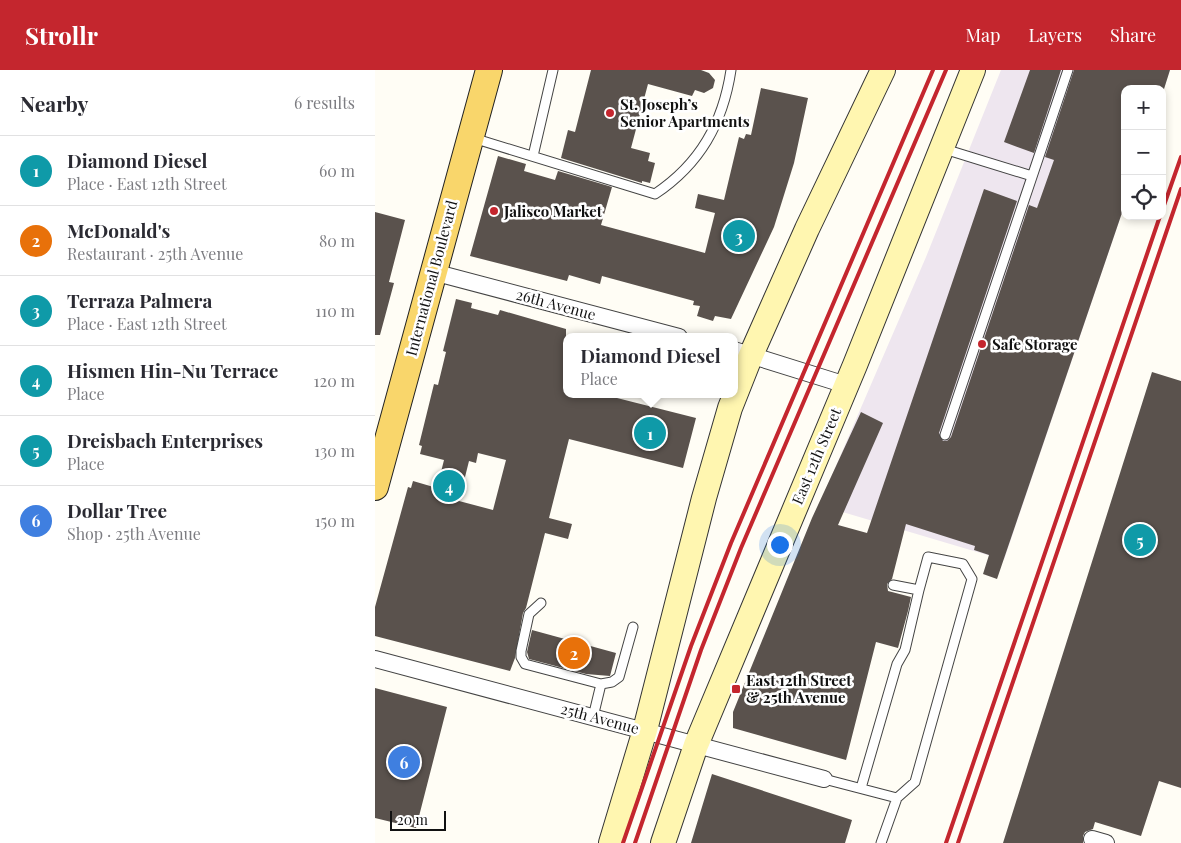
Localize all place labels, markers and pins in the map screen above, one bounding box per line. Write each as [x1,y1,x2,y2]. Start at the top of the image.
place label: St. Joseph’s Senior Apartments [620,94,750,131]
marker: St. Joseph’s Senior Apartments [604,107,616,119]
place label: Jalisco Market [503,201,603,221]
marker: Jalisco Market [488,205,500,217]
pin: 3 [723,217,755,255]
place label: Safe Storage [992,334,1078,354]
marker: Safe Storage [976,338,988,350]
pin: 1 [634,414,666,452]
pin: 4 [433,467,465,505]
pin: 5 [1124,521,1156,559]
pin: 2 [558,634,590,672]
place label: East 12th Street & 25th Avenue [746,670,852,707]
marker: East 12th Street & 25th Avenue [730,683,742,695]
pin: 6 [388,743,420,781]

